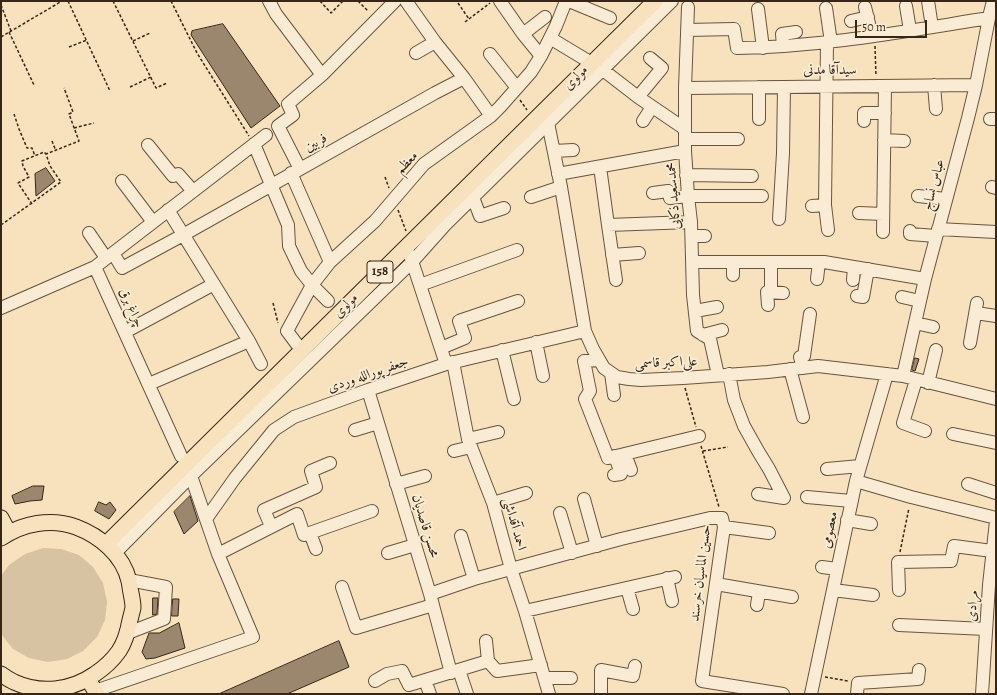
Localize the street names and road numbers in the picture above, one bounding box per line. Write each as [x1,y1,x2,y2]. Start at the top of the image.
street label: مولوی [560,62,592,94]
street label: سیدآقا مدنی [803,63,857,79]
street label: فربین [302,130,330,156]
street label: معظم [392,148,422,178]
street label: عباس نساج [919,158,949,212]
street label: محمدسعید ذکایی [663,162,685,230]
road number: 158 [367,261,393,283]
street label: چراغ برق [115,285,147,331]
street label: مولوی [330,290,362,322]
street label: جعفر پورالله وردی [325,353,411,397]
street label: علی‌اکبر قاسمی [634,354,698,372]
street label: محسن قاصدیان [407,492,443,560]
street label: احمد آقداشی [498,496,530,552]
street label: معصومی [818,510,842,550]
street label: حسین الماسیان خرسند [687,524,715,622]
street label: مرادی [964,590,982,622]

